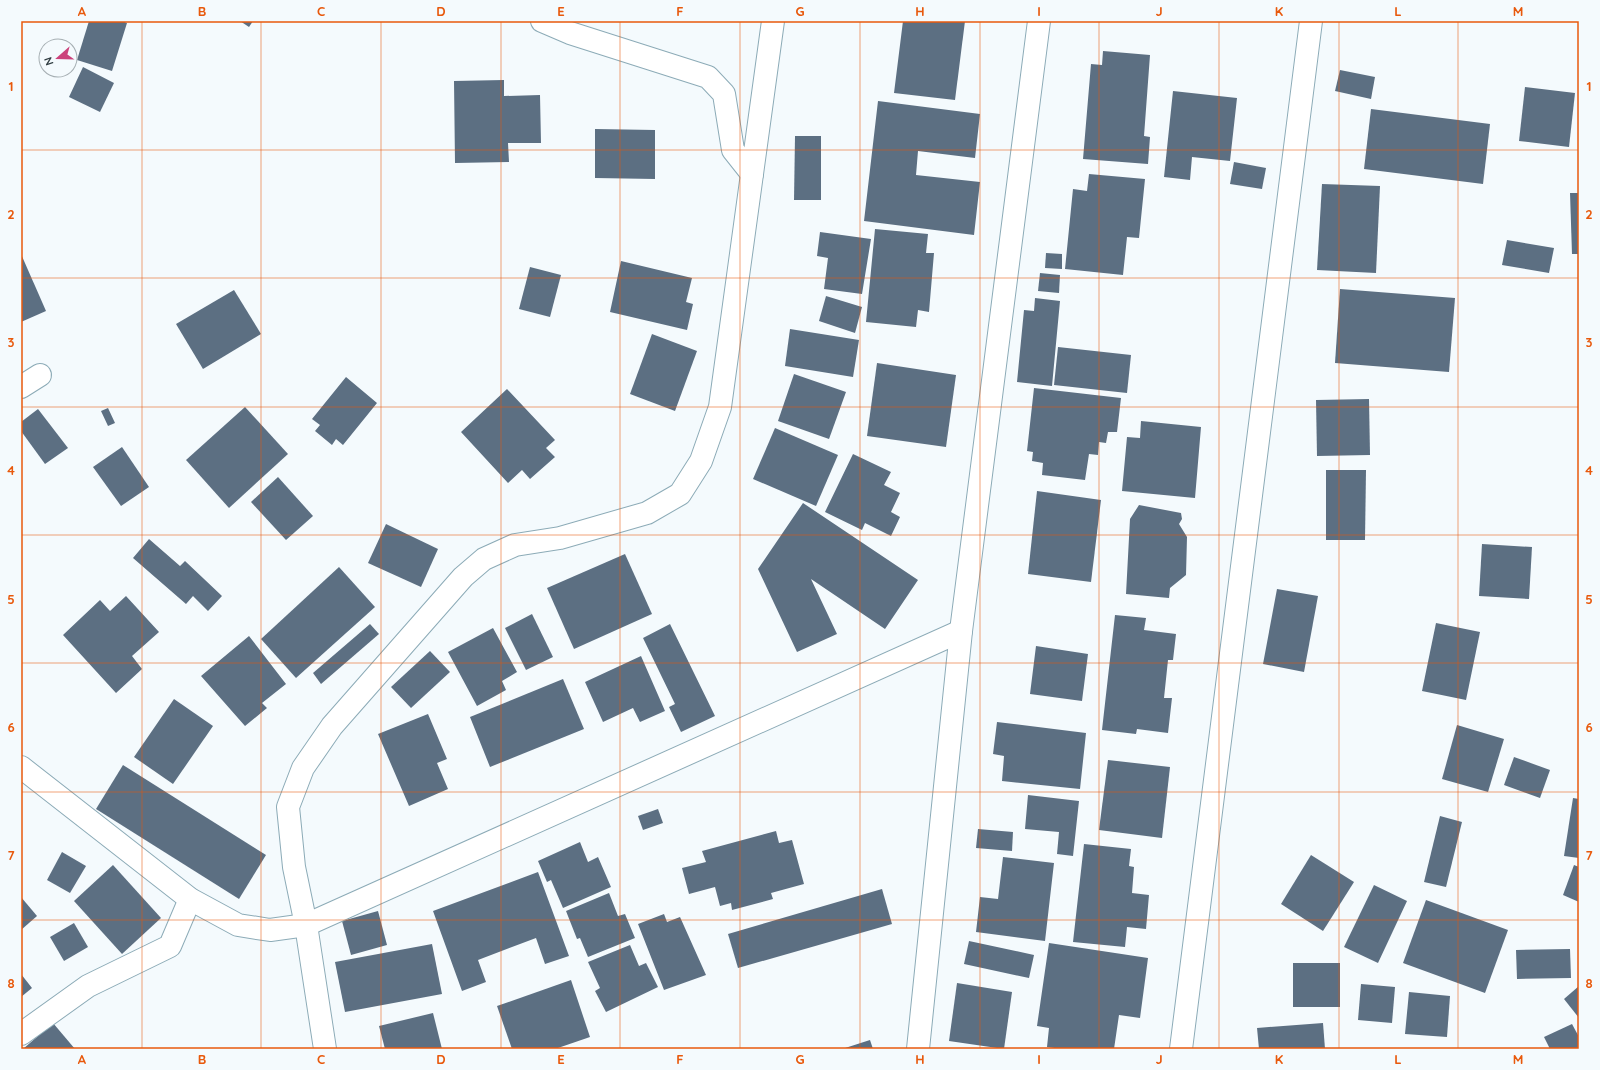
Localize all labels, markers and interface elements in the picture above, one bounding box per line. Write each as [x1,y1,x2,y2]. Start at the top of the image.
text: A [78,3,87,19]
text: B [198,3,206,19]
text: C [317,3,325,19]
text: D [436,3,446,19]
text: E [557,3,565,19]
text: F [676,3,684,19]
text: G [795,3,805,19]
text: H [915,3,925,19]
text: I [1037,3,1041,19]
text: J [1155,3,1163,19]
text: K [1275,3,1284,19]
text: L [1394,3,1402,19]
text: M [1513,3,1523,19]
north arrow [38,38,78,78]
text: N [41,55,57,68]
text: 1 [8,78,14,94]
text: 1 [1586,78,1592,94]
text: 2 [7,206,15,222]
text: 2 [1585,206,1593,222]
text: 3 [8,334,15,350]
text: 3 [1586,334,1593,350]
text: 4 [7,462,15,478]
text: 4 [1585,462,1593,478]
text: 5 [7,591,15,607]
text: 5 [1585,591,1593,607]
text: 6 [7,719,15,735]
text: 6 [1585,719,1593,735]
text: 7 [7,847,15,863]
text: 7 [1585,847,1593,863]
text: 8 [7,975,15,991]
text: 8 [1585,975,1593,991]
text: A [78,1051,87,1067]
text: B [198,1051,206,1067]
text: C [317,1051,325,1067]
text: D [436,1051,446,1067]
text: E [557,1051,565,1067]
text: F [676,1051,684,1067]
text: G [795,1051,805,1067]
text: H [915,1051,925,1067]
text: I [1037,1051,1041,1067]
text: J [1155,1051,1163,1067]
text: K [1275,1051,1284,1067]
text: L [1394,1051,1402,1067]
text: M [1513,1051,1523,1067]

